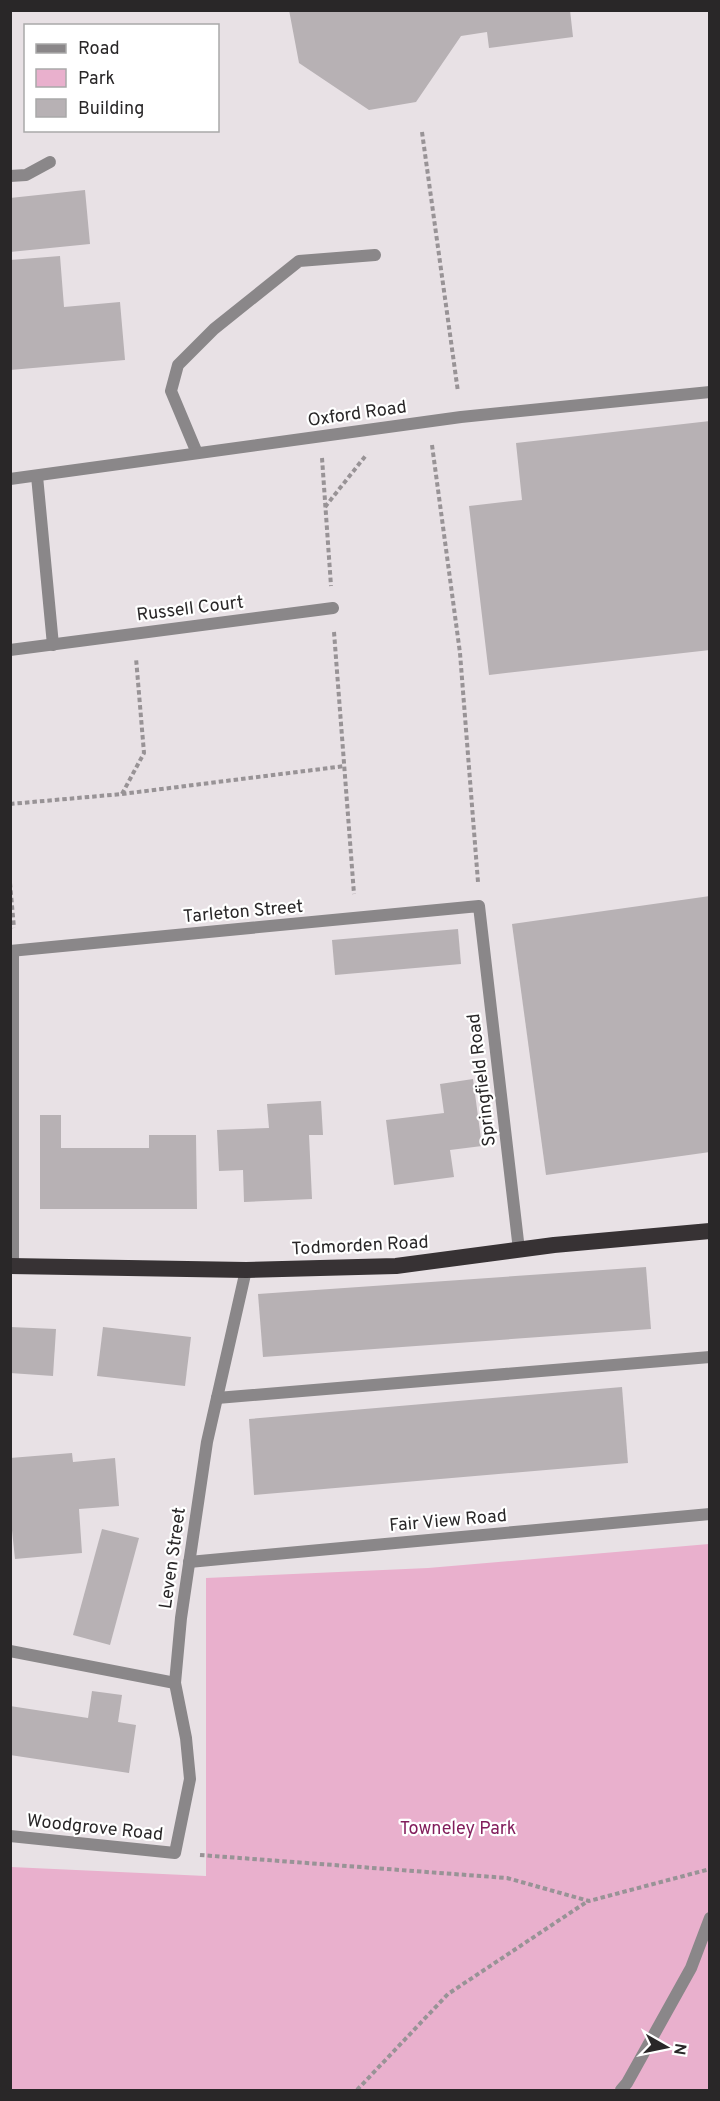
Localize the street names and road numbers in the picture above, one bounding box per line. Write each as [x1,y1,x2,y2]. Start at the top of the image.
street label: Oxford Road [306,396,408,433]
street label: Russell Court [135,591,245,627]
street label: Tarleton Street [182,896,304,929]
street label: Springfield Road [463,1012,502,1148]
street label: Todmorden Road [291,1231,429,1262]
street label: Fair View Road [388,1505,508,1538]
street label: Leven Street [155,1506,192,1610]
street label: Woodgrove Road [26,1810,164,1847]

